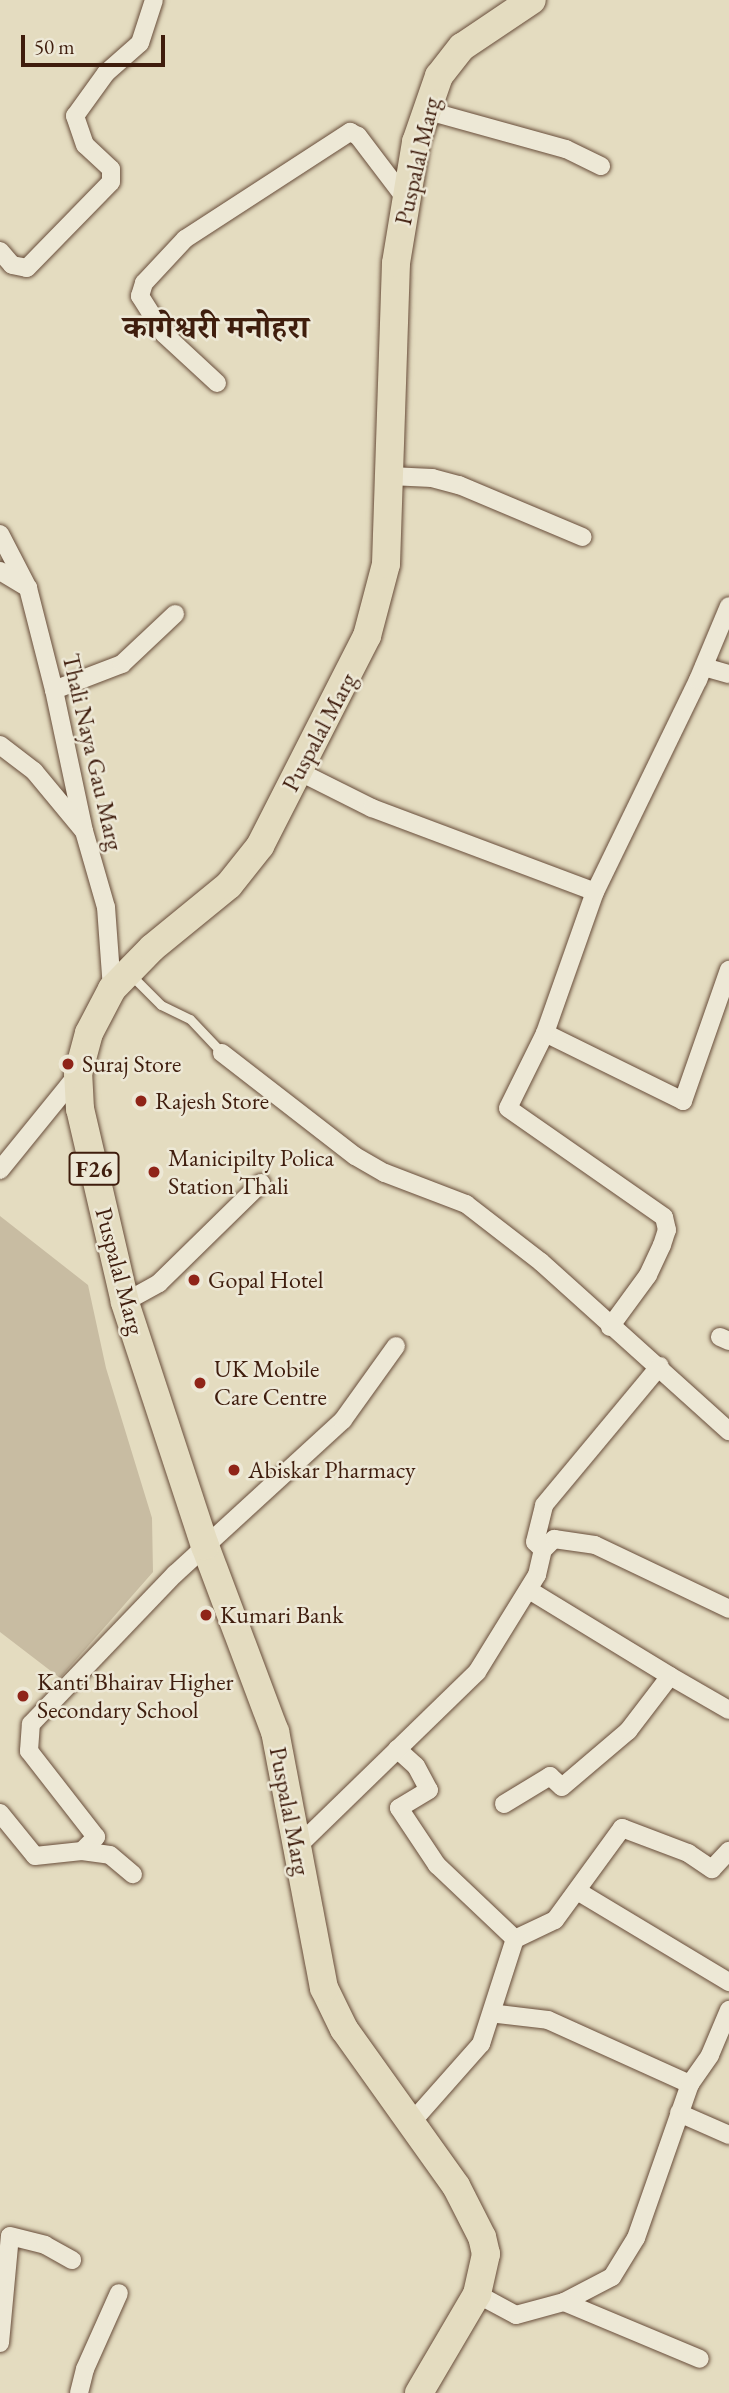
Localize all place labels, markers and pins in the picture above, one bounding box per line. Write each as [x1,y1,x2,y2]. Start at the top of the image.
place label: Suraj Store [82,1050,181,1078]
marker: Suraj Store [60,1056,76,1072]
place label: Rajesh Store [155,1087,269,1115]
marker: Rajesh Store [133,1093,149,1109]
place label: Manicipilty Polica Station Thali [168,1144,334,1200]
marker: Manicipilty Polica Station Thali [146,1164,162,1180]
place label: Gopal Hotel [208,1266,323,1294]
marker: Gopal Hotel [186,1272,202,1288]
place label: UK Mobile Care Centre [214,1355,327,1411]
marker: UK Mobile Care Centre [192,1375,208,1391]
place label: Abiskar Pharmacy [248,1456,415,1484]
marker: Abiskar Pharmacy [226,1462,242,1478]
place label: Kumari Bank [220,1601,344,1629]
marker: Kumari Bank [198,1607,214,1623]
place label: Kanti Bhairav Higher Secondary School [37,1668,234,1724]
marker: Kanti Bhairav Higher Secondary School [15,1688,31,1704]

